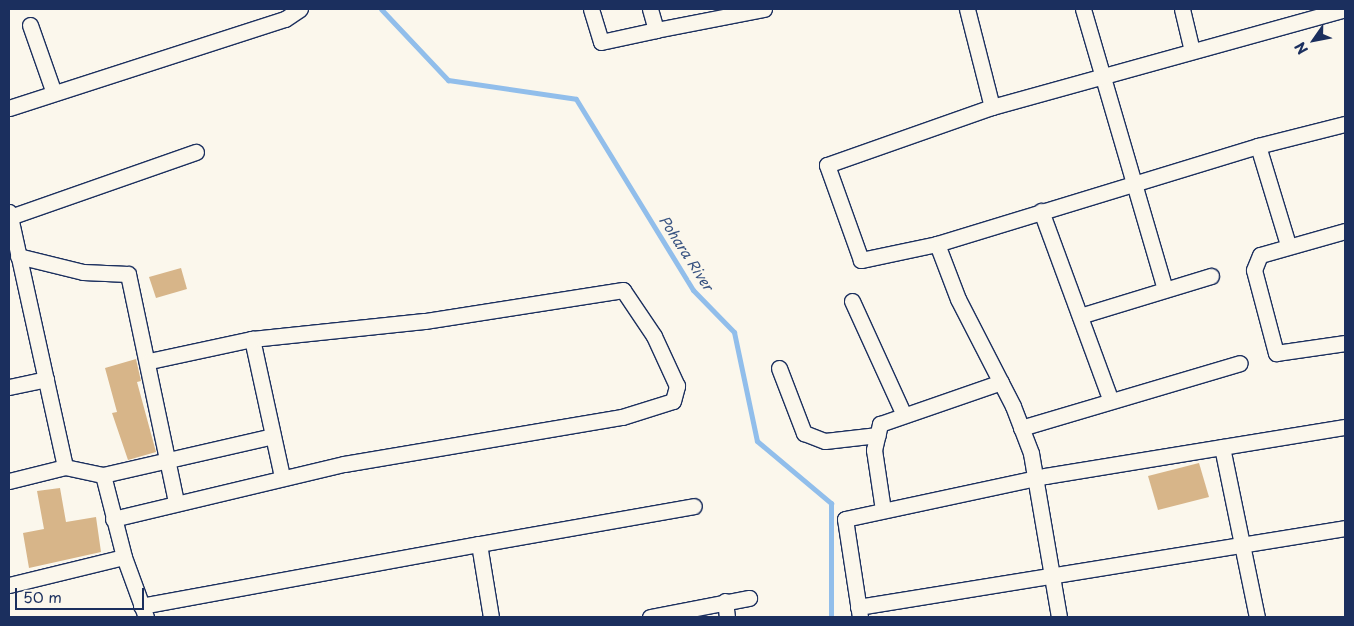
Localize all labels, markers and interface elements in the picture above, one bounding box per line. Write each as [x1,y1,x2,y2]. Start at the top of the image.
north arrow [1289,15,1339,65]
text: N [1289,38,1313,59]
water label: Pohara River [655,212,717,294]
scale bar [18,578,146,610]
text: 50 m [23,585,62,608]

